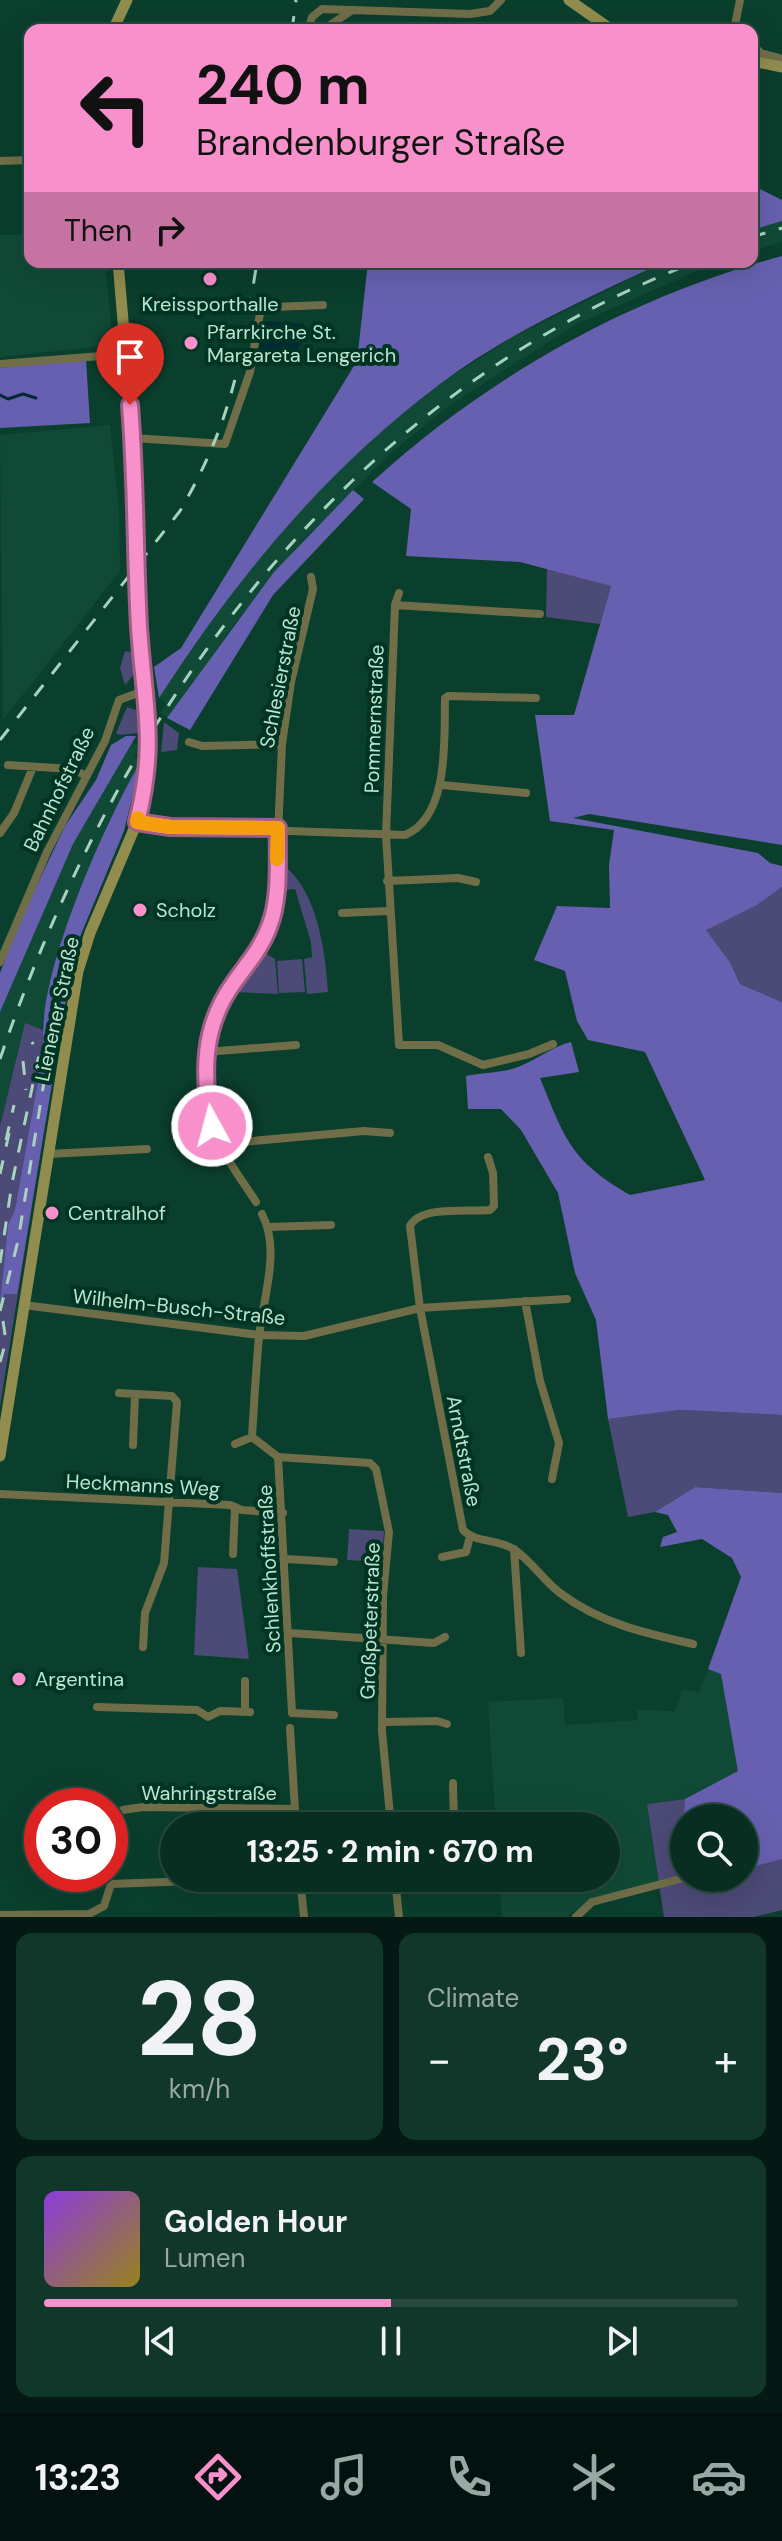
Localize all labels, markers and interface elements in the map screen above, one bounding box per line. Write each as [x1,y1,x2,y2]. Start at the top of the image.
text: 240 m [196,48,370,121]
icon: left [64,56,168,160]
text: Brandenburger Straße [196,119,565,166]
icon: right [148,208,192,252]
text: Then [64,211,132,250]
marker: Kreissporthalle [201,270,219,288]
place label: Kreissporthalle [141,291,279,317]
place label: Pfarrkirche St. Margareta Lengerich [207,319,396,368]
pin [96,323,164,405]
marker: Pfarrkirche St. Margareta Lengerich [182,334,200,352]
icon: arrive [108,335,152,379]
street label: Schlesierstraße [254,604,306,750]
street label: Pommernstraße [358,644,390,794]
street label: Bahnhofstraße [18,722,100,856]
place label: Scholz [156,897,216,923]
marker: Scholz [131,901,149,919]
street label: Lienener Straße [29,934,85,1084]
position arrow [170,1084,254,1168]
place label: Centralhof [68,1200,166,1226]
marker: Centralhof [43,1204,61,1222]
street label: Wilhelm-Busch-Straße [71,1283,287,1331]
street label: Arndtstraße [440,1393,488,1509]
street label: Heckmanns Weg [65,1468,221,1502]
street label: Schlenkhoffstraße [252,1484,286,1654]
street label: Großpeterstraße [354,1542,386,1700]
place label: Argentina [35,1666,124,1692]
marker: Argentina [10,1670,28,1688]
street label: Wahringstraße [141,1780,277,1806]
speed limit sign: 30 [24,1788,128,1892]
map controls [670,1804,758,1892]
button: search [670,1804,758,1892]
text: 13:25 · 2 min · 670 m [246,1832,534,1871]
text: 28 [137,1952,262,2087]
text: Climate [427,1981,519,2015]
text: 23° [536,2020,629,2099]
text: − [427,2031,451,2089]
text: + [714,2031,738,2089]
text: km/h [169,2072,230,2106]
text: Golden Hour [164,2202,347,2241]
text: Lumen [164,2241,245,2275]
icon: previous [138,2319,182,2363]
icon: pause [369,2319,413,2363]
icon: next [600,2319,644,2363]
icon: directions [190,2449,246,2505]
icon: music [316,2449,372,2505]
icon: phone [441,2449,497,2505]
icon: climate [566,2449,622,2505]
icon: car [691,2449,747,2505]
text: 13:23 [35,2454,121,2501]

